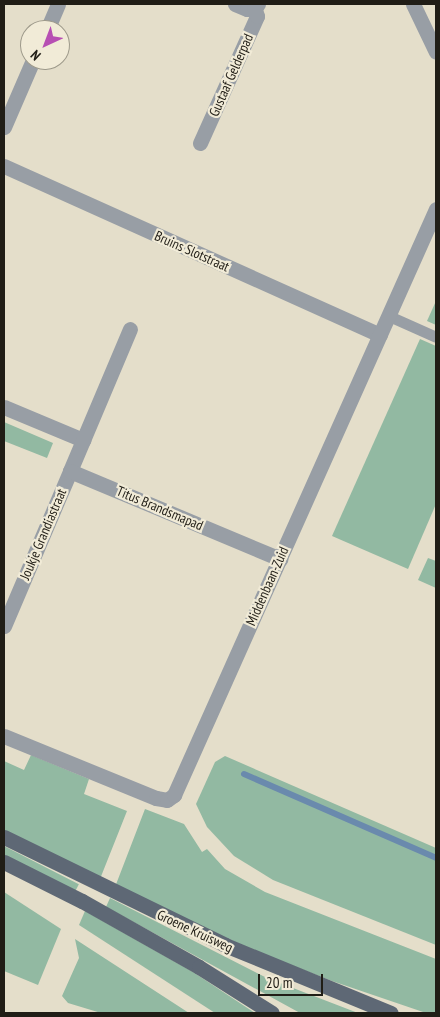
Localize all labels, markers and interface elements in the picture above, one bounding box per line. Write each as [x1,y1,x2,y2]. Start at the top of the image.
north arrow [20,20,70,70]
street label: Gustaaf Gelderpad [205,31,257,119]
text: N [27,46,44,64]
street label: Bruins Slotstraat [152,227,232,275]
street label: Titus Brandsmapad [114,482,206,534]
street label: Joukje Grandiastraat [16,486,70,582]
street label: Middenbaan-Zuid [242,544,292,628]
street label: Groene Kruisweg [154,906,236,956]
scale bar [260,964,325,996]
text: 20 m [266,973,292,992]

